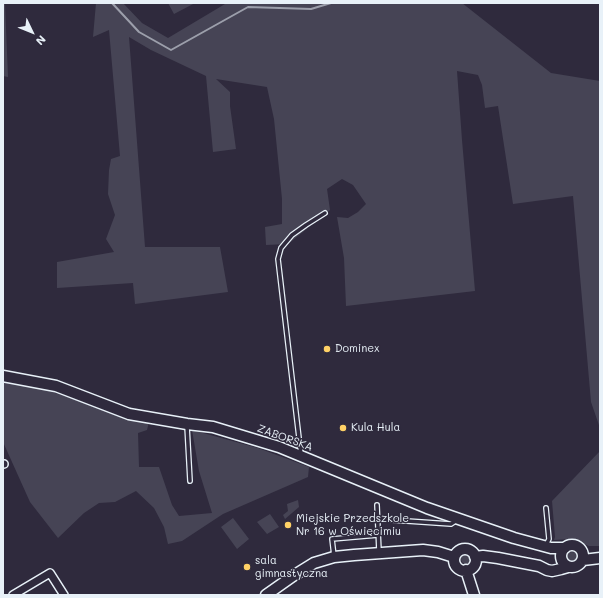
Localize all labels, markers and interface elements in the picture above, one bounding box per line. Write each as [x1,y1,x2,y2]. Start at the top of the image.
north arrow [12,12,52,52]
text: N [33,32,49,49]
place label: Dominex [335,342,380,356]
marker: Dominex [322,344,332,354]
place label: Kula Hula [351,421,400,435]
street label: ZABORSKA [255,422,315,454]
marker: Kula Hula [338,423,348,433]
place label: Miejskie Przedszkole Nr 16 w Oświęcimiu [296,512,409,538]
marker: Miejskie Przedszkole Nr 16 w Oświęcimiu [283,520,293,530]
place label: sala gimnastyczna [255,554,328,580]
marker: sala gimnastyczna [242,562,252,572]

